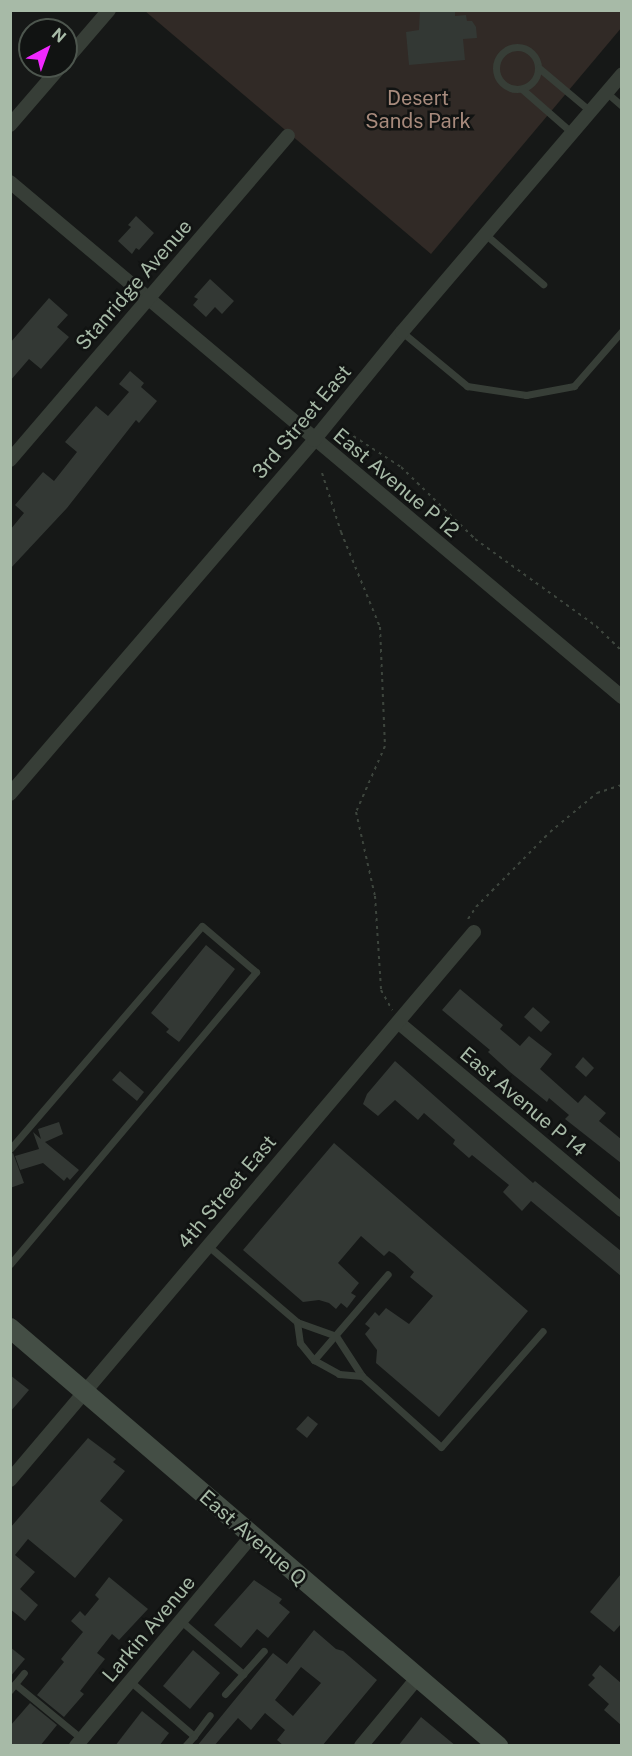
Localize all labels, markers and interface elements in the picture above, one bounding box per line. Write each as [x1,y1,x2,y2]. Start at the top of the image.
north arrow [18,18,78,78]
text: N [48,24,70,47]
park label: Desert Sands Park [365,87,471,134]
street label: Stanridge Avenue [71,215,197,355]
street label: 3rd Street East [247,360,357,484]
street label: East Avenue P 12 [328,423,464,543]
street label: East Avenue P 14 [455,1042,591,1162]
street label: 4th Street East [173,1130,281,1254]
street label: East Avenue Q [194,1485,312,1591]
street label: Larkin Avenue [98,1571,200,1687]

